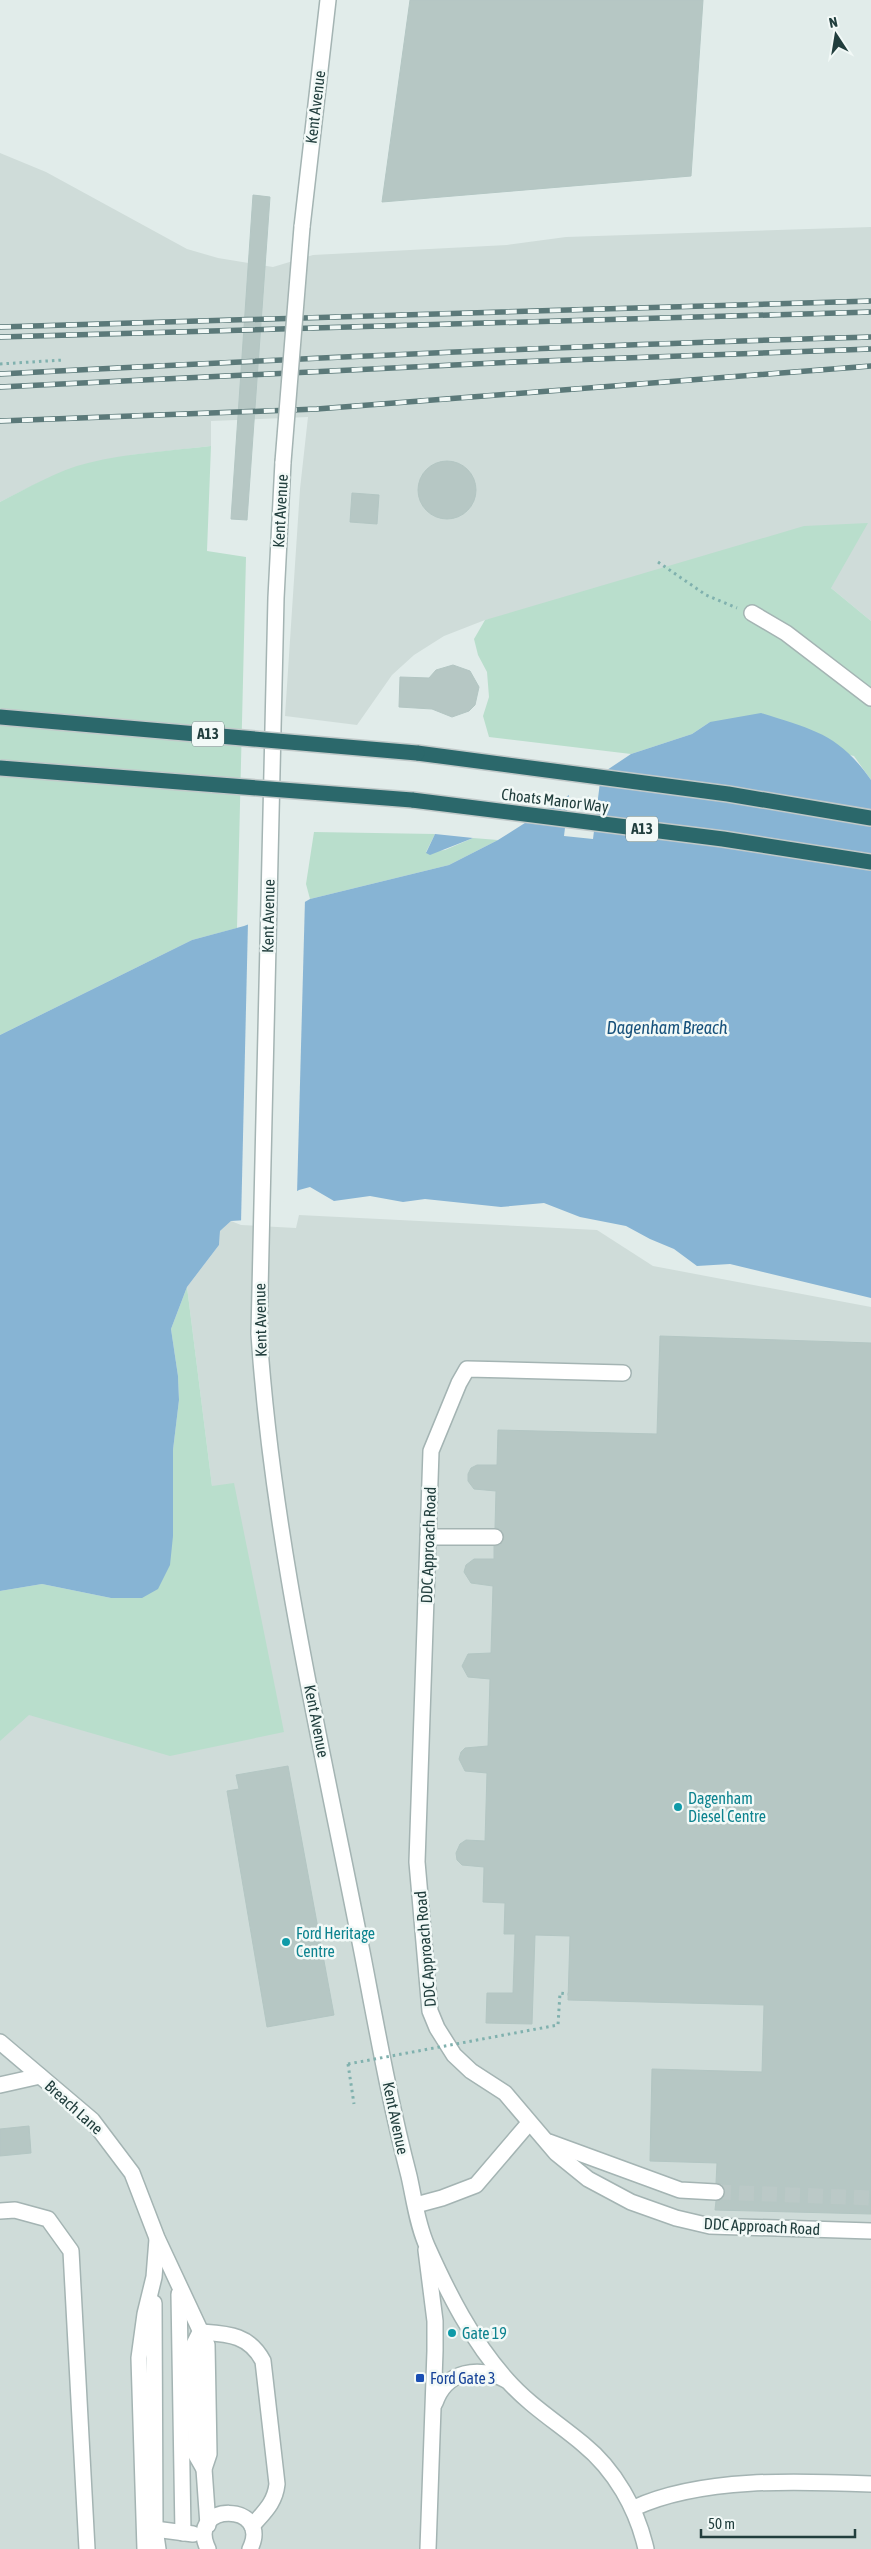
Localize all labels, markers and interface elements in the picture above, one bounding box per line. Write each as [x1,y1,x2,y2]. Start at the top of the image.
north arrow [811,10,861,60]
text: N [828,14,839,31]
street label: Kent Avenue [302,69,328,145]
street label: Kent Avenue [269,474,291,548]
road number: A13 [192,722,224,746]
street label: Choats Manor Way [500,784,610,817]
road number: A13 [626,816,658,842]
street label: Kent Avenue [258,879,278,953]
water label: Dagenham Breach [607,1017,728,1038]
street label: Kent Avenue [250,1283,270,1357]
street label: DDC Approach Road [417,1487,440,1604]
street label: Kent Avenue [301,1683,333,1759]
place label: Dagenham Diesel Centre [688,1789,766,1825]
marker: Dagenham Diesel Centre [672,1801,684,1813]
street label: DDC Approach Road [411,1890,440,2008]
place label: Ford Heritage Centre [296,1924,375,1960]
marker: Ford Heritage Centre [280,1936,292,1948]
street label: Breach Lane [41,2076,107,2138]
street label: Kent Avenue [380,2080,412,2156]
street label: DDC Approach Road [703,2214,821,2239]
place label: Gate 19 [462,2324,507,2342]
marker: Gate 19 [446,2327,458,2339]
place label: Ford Gate 3 [430,2369,496,2387]
marker: Ford Gate 3 [414,2372,426,2384]
scale bar [701,2506,855,2538]
text: 50 m [708,2515,735,2532]

